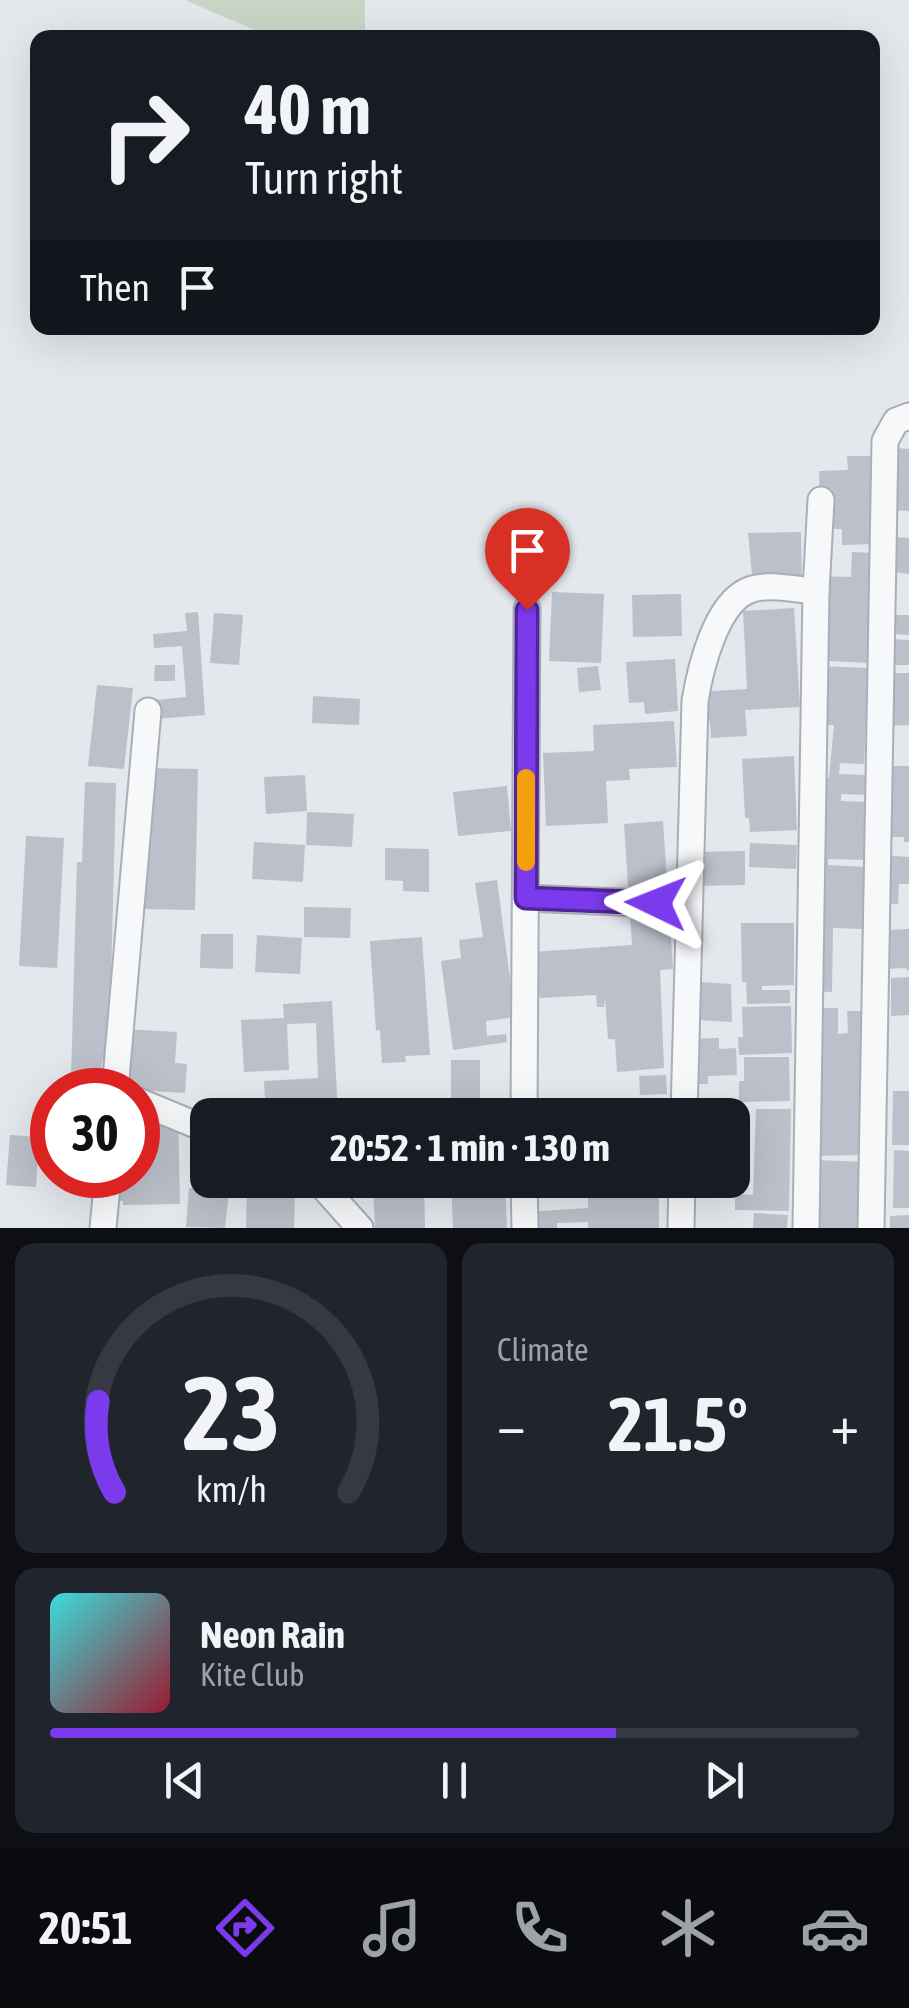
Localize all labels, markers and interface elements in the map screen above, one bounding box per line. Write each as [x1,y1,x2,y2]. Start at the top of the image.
text: 40 m [245,69,371,149]
icon: right [80,70,210,200]
text: Turn right [245,152,403,204]
icon: arrive [170,260,225,315]
text: Then [80,266,150,309]
pin [485,508,570,611]
icon: arrive [500,523,555,578]
position arrow [604,851,708,955]
speed limit sign: 30 [30,1068,160,1198]
text: 20:52 · 1 min · 130 m [330,1126,610,1169]
text: Climate [497,1331,589,1368]
text: 23 [182,1353,280,1472]
text: 21.5° [608,1381,748,1467]
text: − [497,1393,526,1456]
text: + [830,1393,859,1456]
text: km/h [196,1469,266,1510]
text: Neon Rain [200,1613,345,1656]
text: Kite Club [200,1656,304,1693]
icon: previous [157,1753,212,1808]
icon: pause [427,1753,482,1808]
icon: next [697,1753,752,1808]
icon: directions [210,1893,280,1963]
icon: music [357,1893,427,1963]
icon: phone [505,1893,575,1963]
icon: climate [653,1893,723,1963]
icon: car [800,1893,870,1963]
text: 20:51 [39,1902,132,1954]

